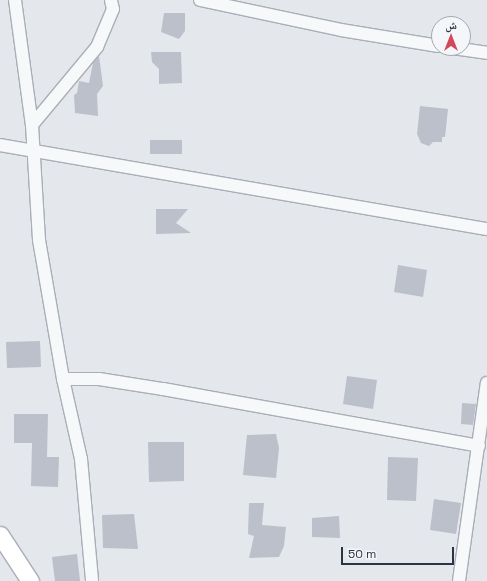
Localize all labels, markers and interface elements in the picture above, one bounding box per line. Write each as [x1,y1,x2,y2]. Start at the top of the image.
north arrow [431,16,471,56]
text: ش [445,18,457,32]
scale bar [343,539,456,565]
text: 50 m [348,546,376,562]

